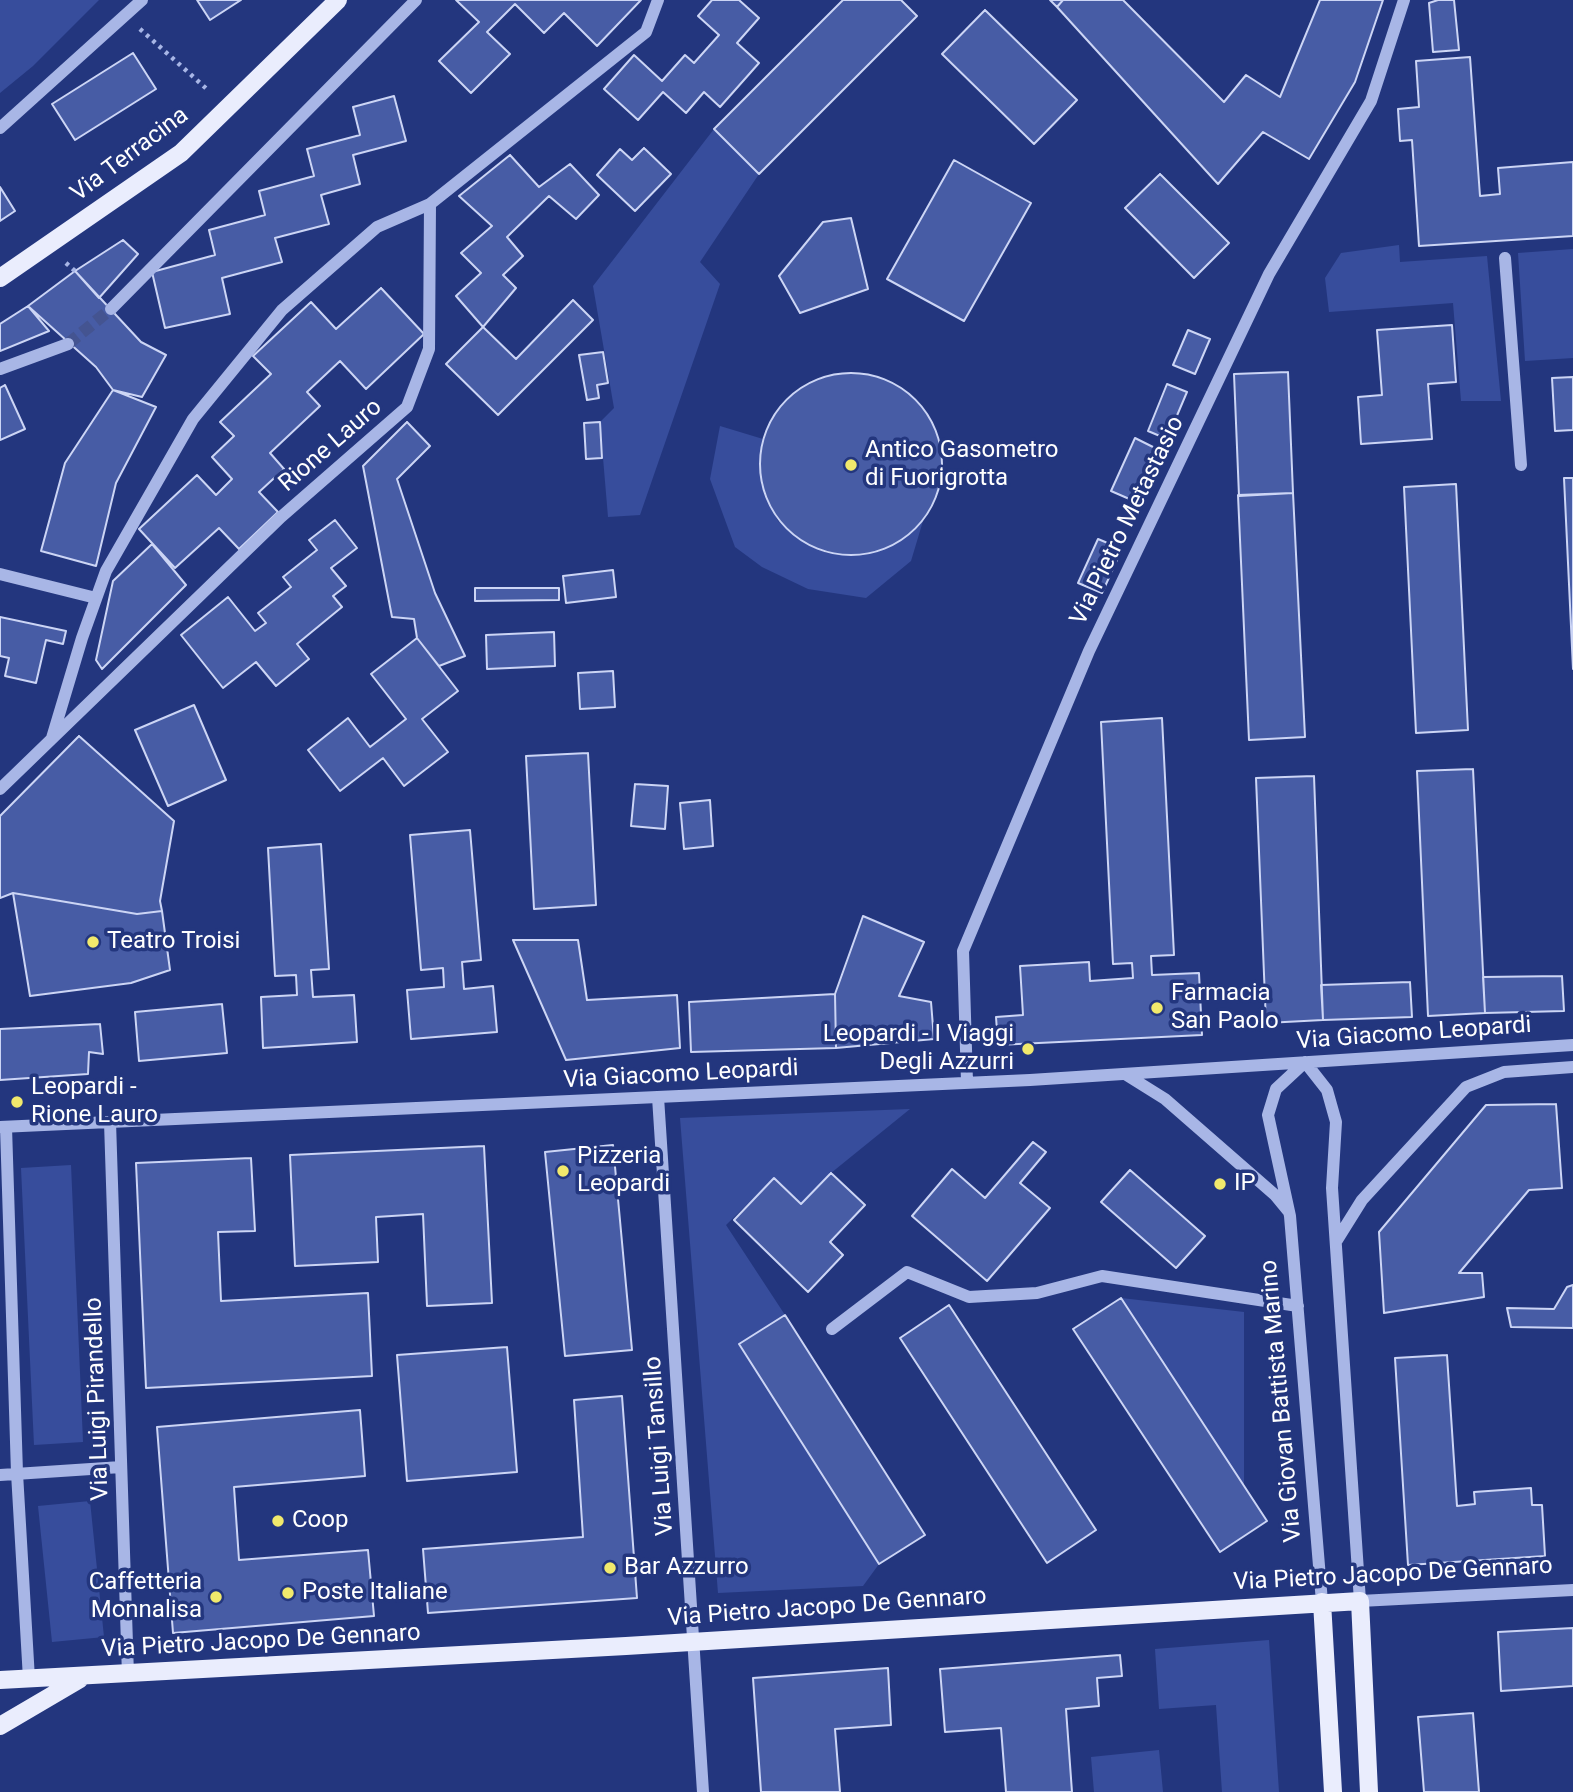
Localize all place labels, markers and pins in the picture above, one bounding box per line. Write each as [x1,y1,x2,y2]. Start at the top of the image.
place label: Antico Gasometro di Fuorigrotta [865,437,1058,493]
marker: Antico Gasometro di Fuorigrotta [843,457,859,473]
place label: Teatro Troisi [107,928,240,956]
marker: Teatro Troisi [85,934,101,950]
place label: Farmacia San Paolo [1171,980,1279,1036]
marker: Farmacia San Paolo [1149,1000,1165,1016]
place label: Leopardi - I Viaggi Degli Azzurri [823,1021,1014,1077]
marker: Leopardi - I Viaggi Degli Azzurri [1020,1041,1036,1057]
place label: Leopardi - Rione Lauro [31,1074,158,1130]
marker: Leopardi - Rione Lauro [9,1094,25,1110]
place label: Pizzeria Leopardi [577,1143,670,1199]
marker: Pizzeria Leopardi [555,1163,571,1179]
place label: IP [1234,1170,1256,1198]
marker: IP [1212,1176,1228,1192]
place label: Coop [292,1507,348,1535]
marker: Coop [270,1513,286,1529]
place label: Bar Azzurro [624,1554,749,1582]
marker: Bar Azzurro [602,1560,618,1576]
place label: Caffetteria Monnalisa [89,1569,202,1625]
place label: Poste Italiane [302,1579,448,1607]
marker: Poste Italiane [280,1585,296,1601]
marker: Caffetteria Monnalisa [208,1589,224,1605]

